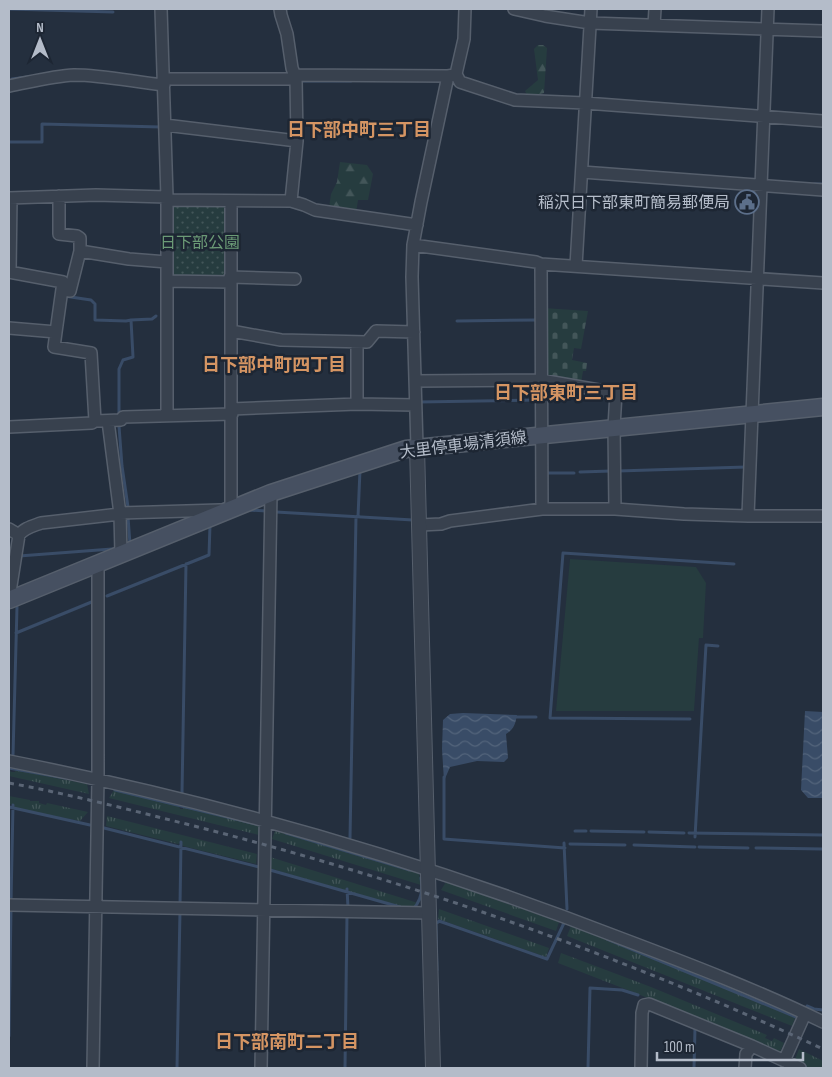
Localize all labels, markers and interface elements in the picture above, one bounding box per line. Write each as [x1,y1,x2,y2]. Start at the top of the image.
north arrow [15,15,65,65]
text: N [36,19,44,36]
district label: 日下部中町三丁目 [287,120,431,141]
public building icon: 稲沢日下部東町簡易郵便局 [734,189,760,215]
place label: 稲沢日下部東町簡易郵便局 [538,194,730,213]
park label: 日下部公園 [160,234,240,253]
district label: 日下部中町四丁目 [202,355,346,376]
district label: 日下部東町三丁目 [494,383,638,404]
street label: 大里停車場清須線 [398,428,528,463]
scale bar [657,1030,803,1062]
district label: 日下部南町二丁目 [215,1032,359,1053]
text: 100 m [664,1038,695,1057]

